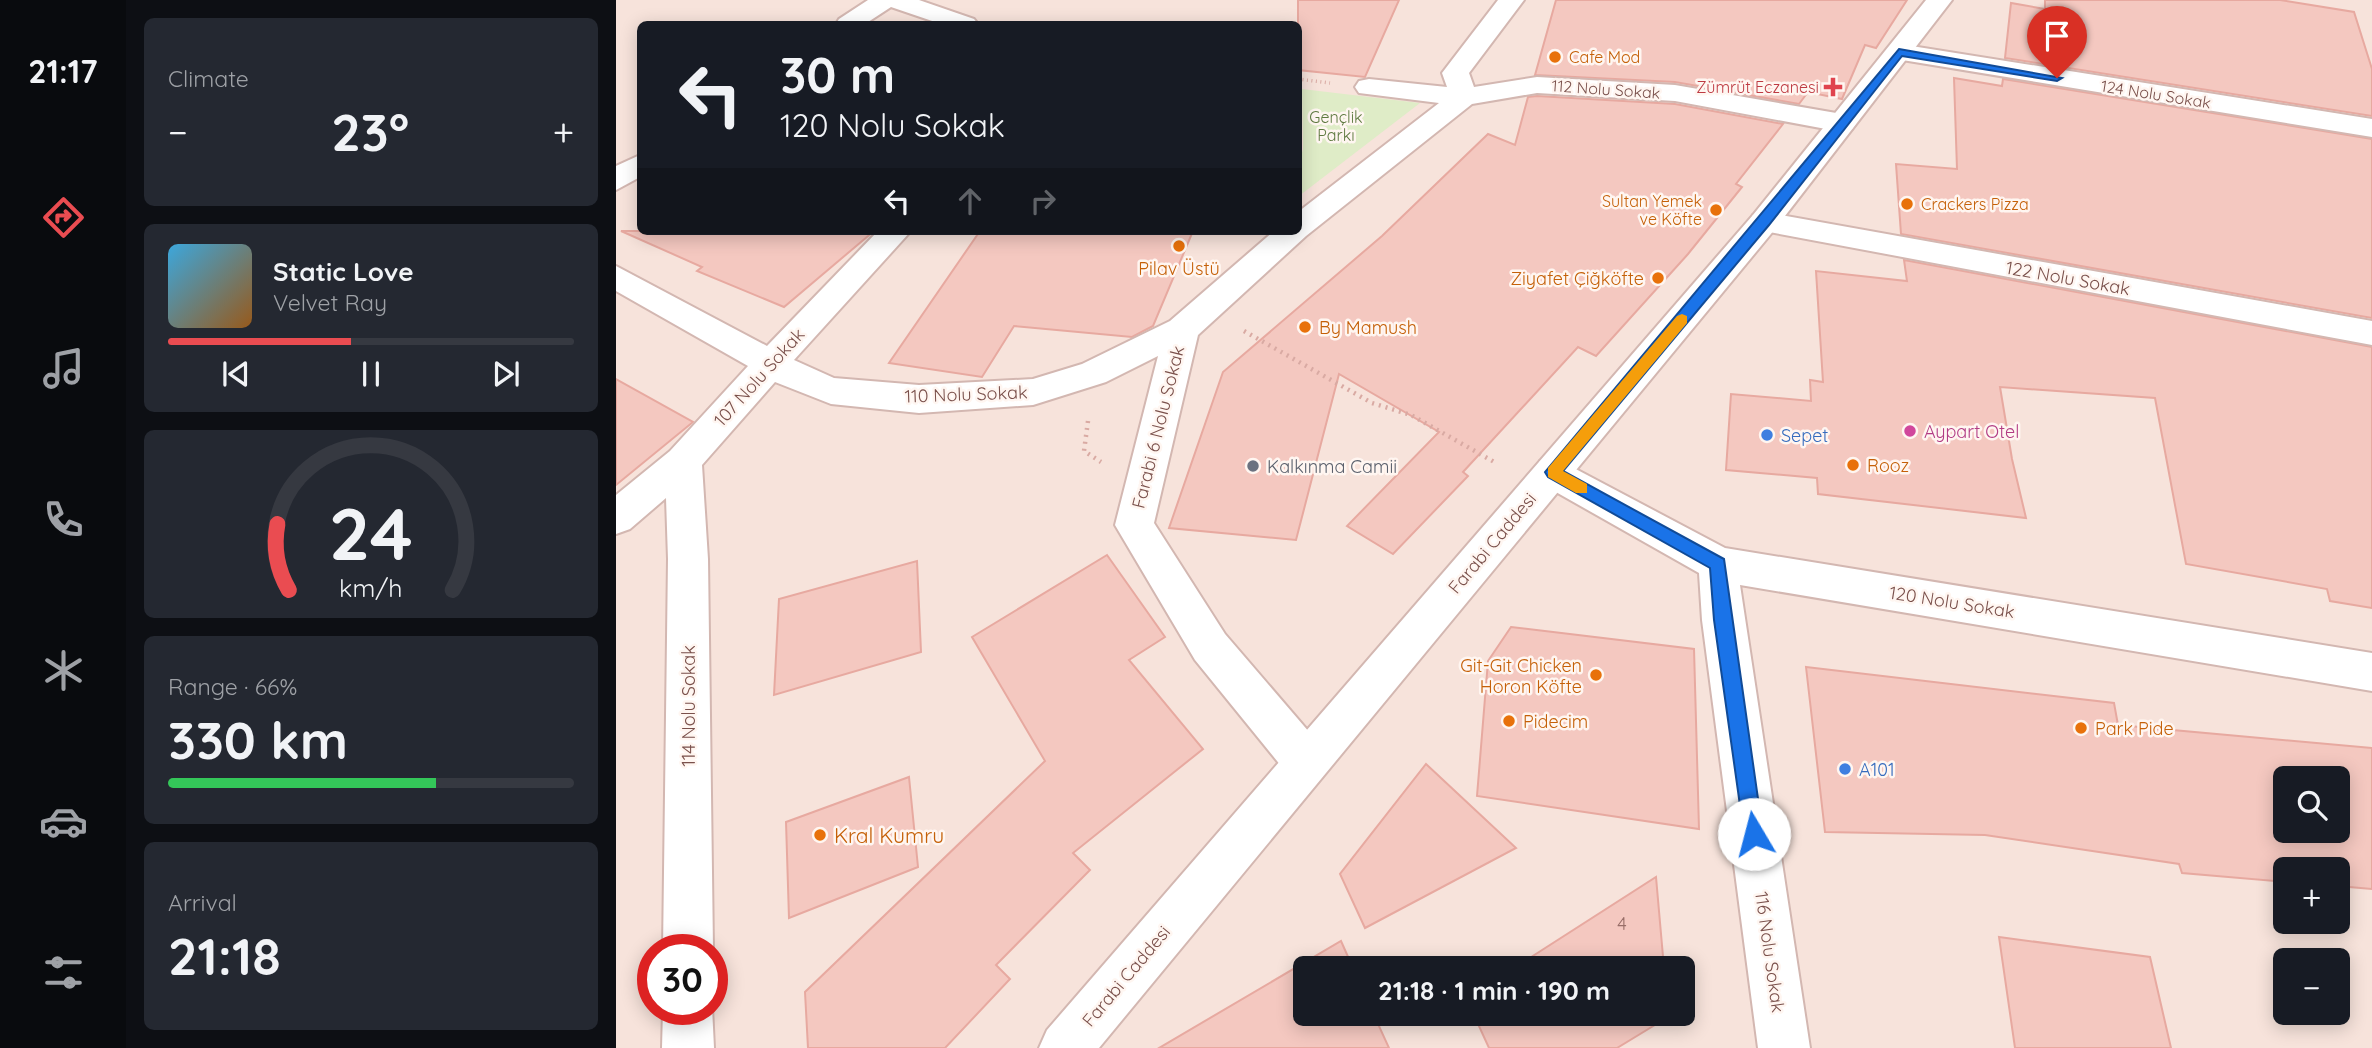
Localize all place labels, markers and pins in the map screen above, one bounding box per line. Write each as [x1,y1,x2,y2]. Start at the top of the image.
pin [2027,6,2087,78]
place label: Cafe Mod [1569,47,1640,67]
marker: Cafe Mod [1547,49,1563,65]
place label: Zümrüt Eczanesi [1696,77,1819,97]
marker: Zümrüt Eczanesi [1825,79,1841,95]
place label: Sultan Yemek ve Köfte [1602,191,1702,229]
place label: Crackers Pizza [1921,194,2029,214]
marker: Crackers Pizza [1899,196,1915,212]
marker: Sultan Yemek ve Köfte [1708,202,1724,218]
marker: Pilav Üstü [1171,238,1187,254]
place label: Pilav Üstü [1138,257,1220,280]
place label: Ziyafet Çiğköfte [1510,267,1644,290]
marker: Ziyafet Çiğköfte [1650,270,1666,286]
place label: By Mamush [1319,316,1417,339]
marker: By Mamush [1297,319,1313,335]
place label: Aypart Otel [1924,420,2019,443]
marker: Aypart Otel [1902,423,1918,439]
place label: Sepet [1781,424,1828,447]
marker: Sepet [1759,427,1775,443]
place label: Rooz [1867,454,1909,477]
place label: Kalkınma Camii [1267,455,1397,478]
marker: Rooz [1845,457,1861,473]
marker: Kalkınma Camii [1245,458,1261,474]
place label: Git-Git Chicken Horon Köfte [1460,654,1582,698]
marker: Git-Git Chicken Horon Köfte [1588,667,1604,683]
place label: Pidecim [1523,710,1588,733]
marker: Pidecim [1501,713,1517,729]
place label: Park Pide [2095,717,2174,740]
marker: Park Pide [2073,720,2089,736]
place label: A101 [1859,758,1895,781]
marker: A101 [1837,761,1853,777]
place label: Kral Kumru [834,822,944,848]
marker: Kral Kumru [812,827,828,843]

